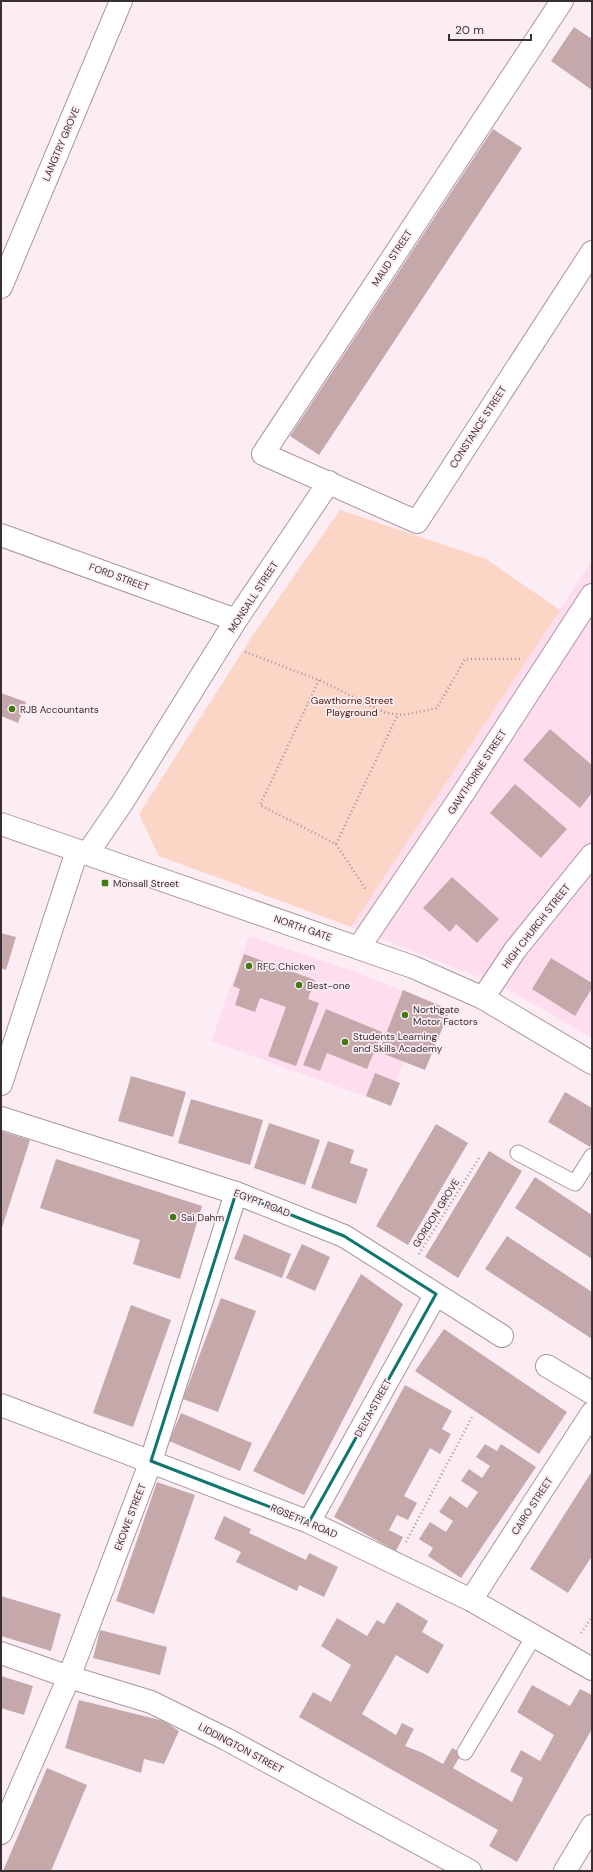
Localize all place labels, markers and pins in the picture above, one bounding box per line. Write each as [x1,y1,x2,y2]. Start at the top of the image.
place label: RJB Accountants [20,703,99,716]
marker: RJB Accountants [7,704,17,714]
place label: Monsall Street [113,877,179,890]
marker: Monsall Street [100,878,110,888]
place label: RFC Chicken [257,960,316,973]
marker: RFC Chicken [244,961,254,971]
place label: Best-one [307,979,351,992]
marker: Best-one [294,980,304,990]
place label: Northgate Motor Factors [413,1003,478,1028]
marker: Northgate Motor Factors [400,1010,410,1020]
place label: Students Learning and Skills Academy [353,1030,443,1055]
marker: Students Learning and Skills Academy [340,1037,350,1047]
place label: Sai Dahm [181,1211,224,1224]
marker: Sai Dahm [168,1212,178,1222]

